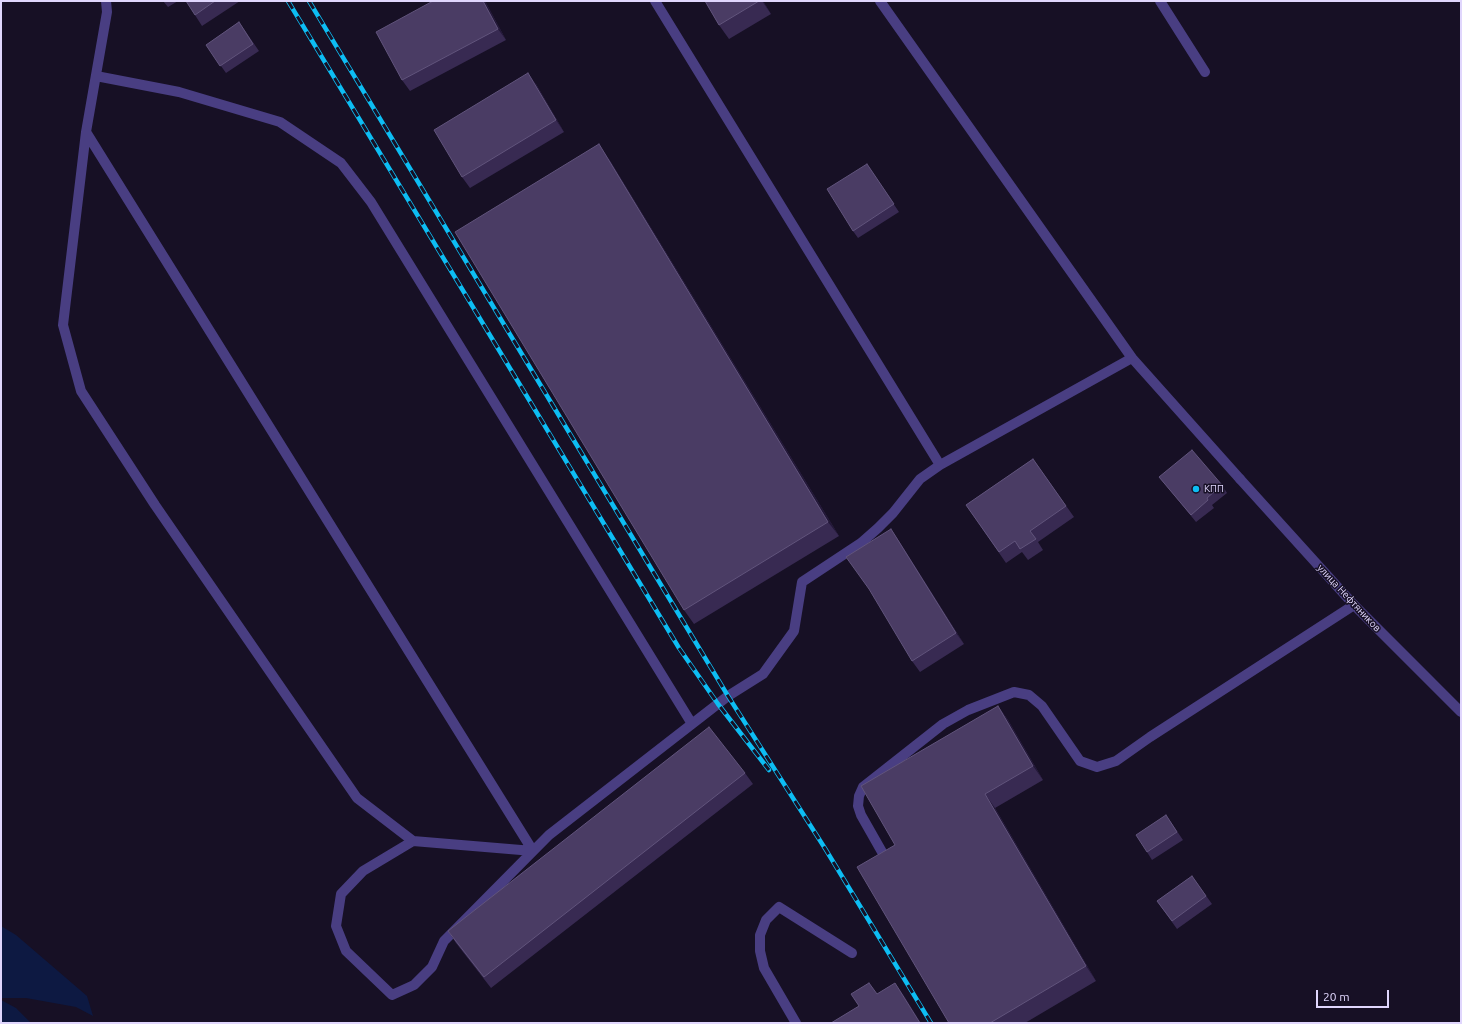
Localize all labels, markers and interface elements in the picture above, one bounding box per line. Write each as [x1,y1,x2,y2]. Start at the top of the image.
place label: КПП [1204,483,1224,495]
marker: КПП [1191,484,1201,494]
street label: улица Нефтяников [1315,562,1383,634]
scale bar [1318,982,1391,1008]
text: 20 m [1323,990,1350,1003]

